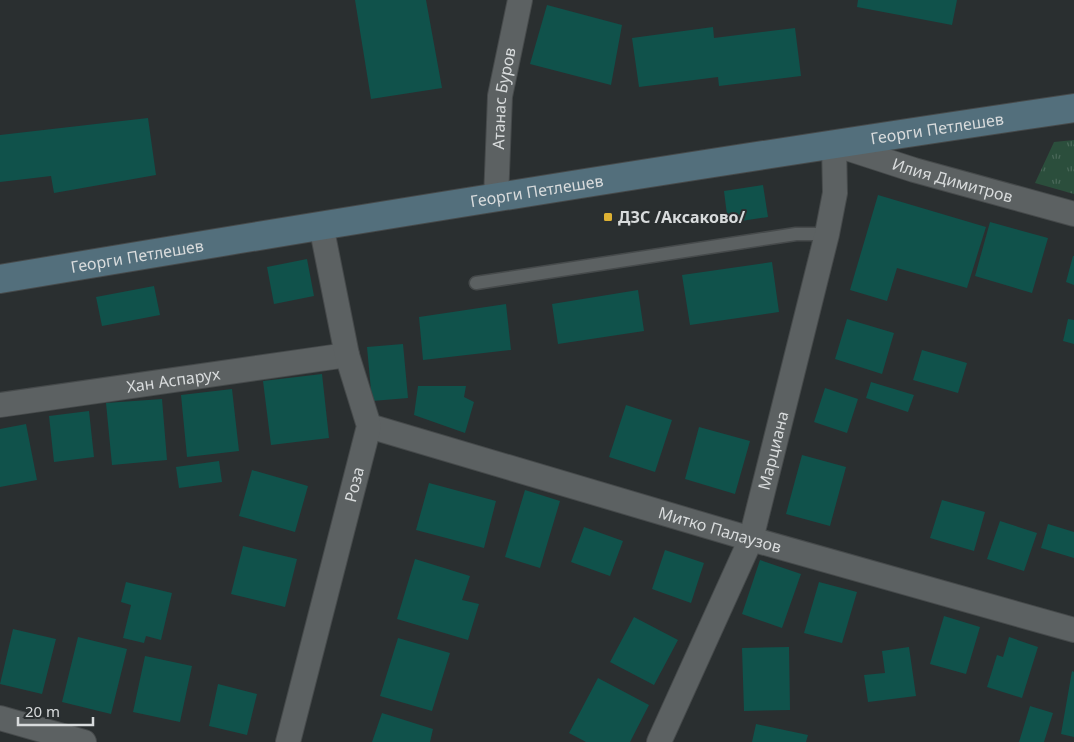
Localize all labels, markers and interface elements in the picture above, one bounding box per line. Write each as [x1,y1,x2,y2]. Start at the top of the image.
street label: Атанас Буров [487,45,521,150]
street label: Георги Петлешев [869,108,1005,149]
street label: Илия Димитров [889,153,1015,208]
street label: Георги Петлешев [469,169,605,212]
place label: ДЗС /Аксаково/ [618,206,745,228]
marker: ДЗС /Аксаково/ [602,211,614,223]
street label: Георги Петлешев [69,234,205,278]
street label: Хан Аспарух [125,362,222,398]
street label: Марциана [753,409,793,492]
street label: Роза [339,464,369,504]
street label: Митко Палаузов [656,501,784,558]
scale bar [18,694,92,726]
text: 20 m [25,701,60,721]

